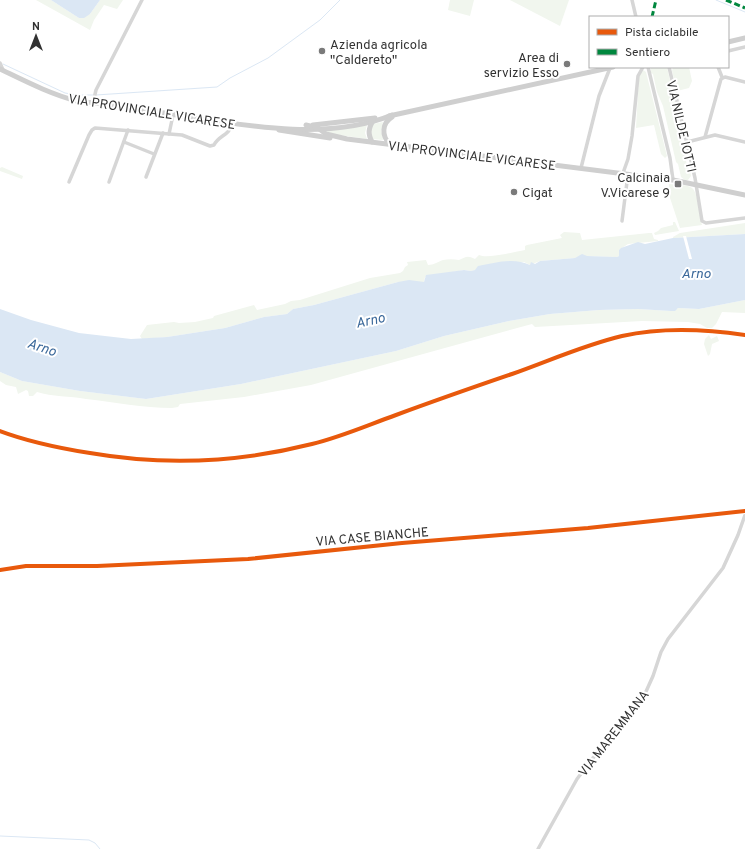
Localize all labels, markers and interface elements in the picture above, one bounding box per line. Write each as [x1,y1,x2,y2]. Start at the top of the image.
north arrow [16,16,56,56]
legend [589,16,729,68]
text: N [32,20,40,34]
text: Pista ciclabile [625,25,699,41]
place label: Azienda agricola "Caldereto" [330,38,427,69]
text: Sentiero [625,45,670,61]
marker: Azienda agricola "Caldereto" [317,46,327,56]
place label: Area di servizio Esso [484,51,559,82]
marker: Area di servizio Esso [562,59,572,69]
street label: VIA NILDE IOTTI [662,79,698,174]
street label: VIA PROVINCIALE VICARESE [67,92,236,134]
street label: VIA PROVINCIALE VICARESE [387,139,557,175]
place label: Calcinaia V.Vicarese 9 [601,171,670,202]
marker: Calcinaia V.Vicarese 9 [673,179,683,189]
place label: Cigat [522,186,553,202]
marker: Cigat [509,187,519,197]
water label: Arno [681,266,711,283]
water label: Arno [354,310,387,333]
water label: Arno [25,336,59,361]
street label: VIA CASE BIANCHE [315,525,429,551]
street label: VIA MAREMMANA [576,688,653,781]

